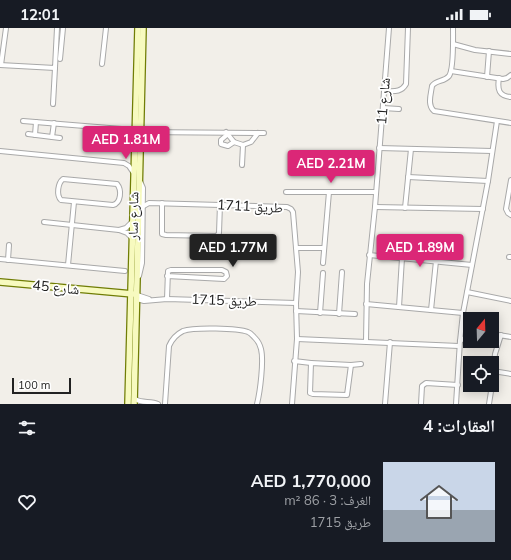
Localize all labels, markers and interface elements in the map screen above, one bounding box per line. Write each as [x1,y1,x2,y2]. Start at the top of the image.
text: 12:01 [20,5,60,24]
street label: شارع 11 [372,77,395,125]
pin: AED 1.81M [80,126,172,160]
text: AED 1.81M [92,131,160,147]
pin: AED 2.21M [285,150,377,184]
text: AED 2.21M [297,155,365,171]
street label: شارع سار [124,192,143,241]
street label: طريق 1711 [217,195,283,218]
pin: AED 1.77M [187,234,279,268]
pin: AED 1.89M [374,234,466,268]
text: AED 1.77M [199,239,267,255]
text: AED 1.89M [386,239,454,255]
street label: شارع 45 [32,276,80,299]
street label: طريق 1715 [191,290,257,311]
north arrow [463,312,499,348]
map controls [463,312,499,392]
button: locate [463,356,499,392]
scale bar [12,376,71,395]
text: 100 m [18,378,50,392]
text: العقارات: 4 [423,415,495,436]
icon: filters [16,417,38,439]
text: AED 1,770,000 [251,470,371,491]
icon: home [415,478,463,526]
icon: heart [16,491,38,513]
text: الغرف: 3 · 86 m² [284,492,371,508]
text: طريق 1715 [310,514,371,530]

